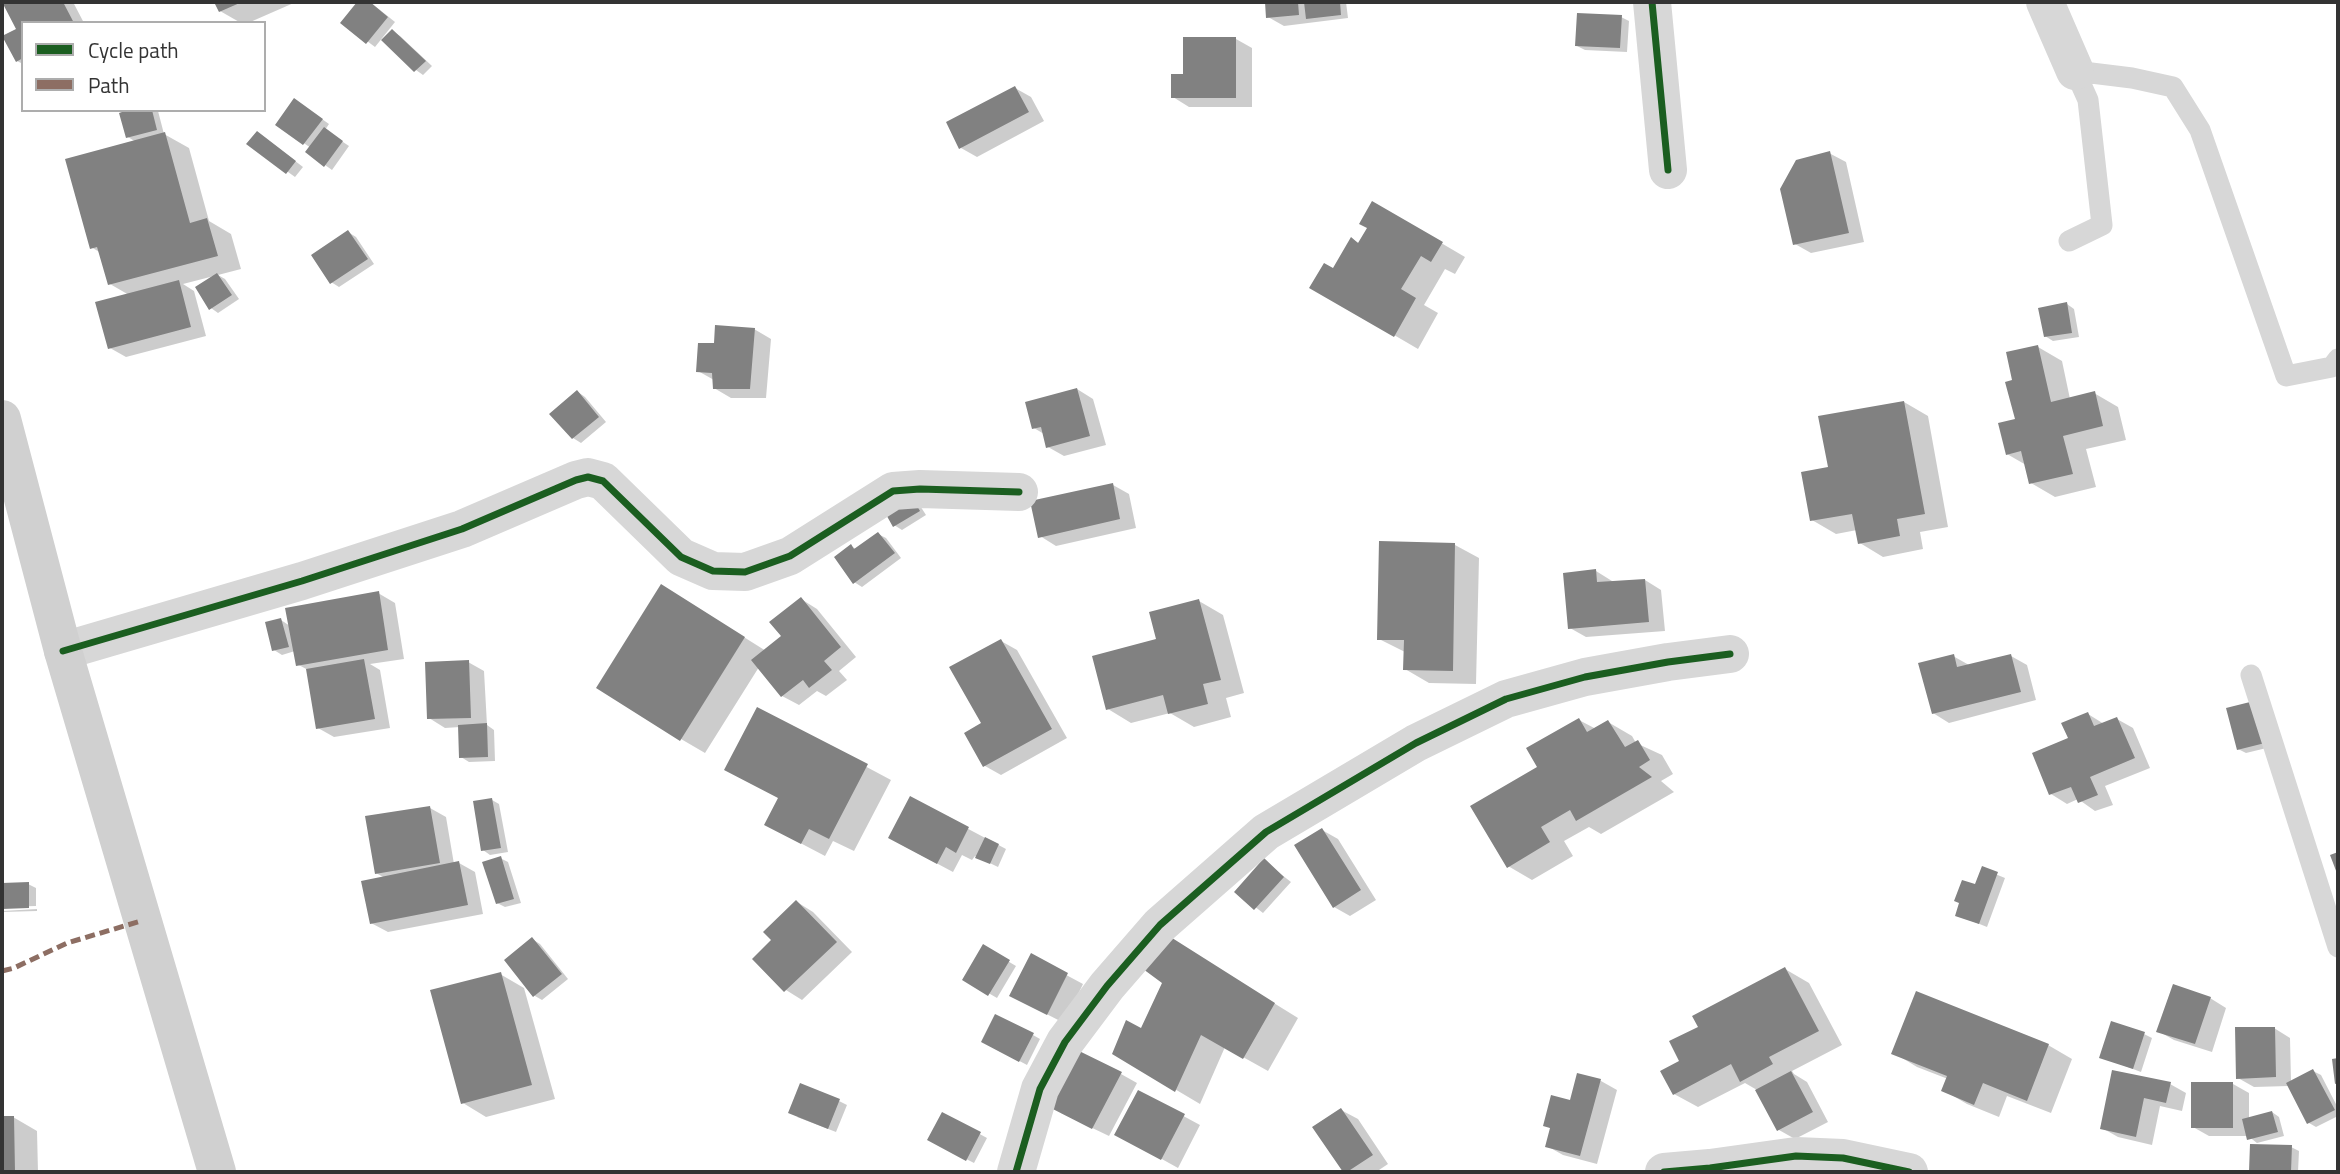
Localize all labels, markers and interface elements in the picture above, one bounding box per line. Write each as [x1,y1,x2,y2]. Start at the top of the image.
legend [21,21,266,112]
text: Cycle path [88,34,179,66]
text: Path [88,69,130,101]

